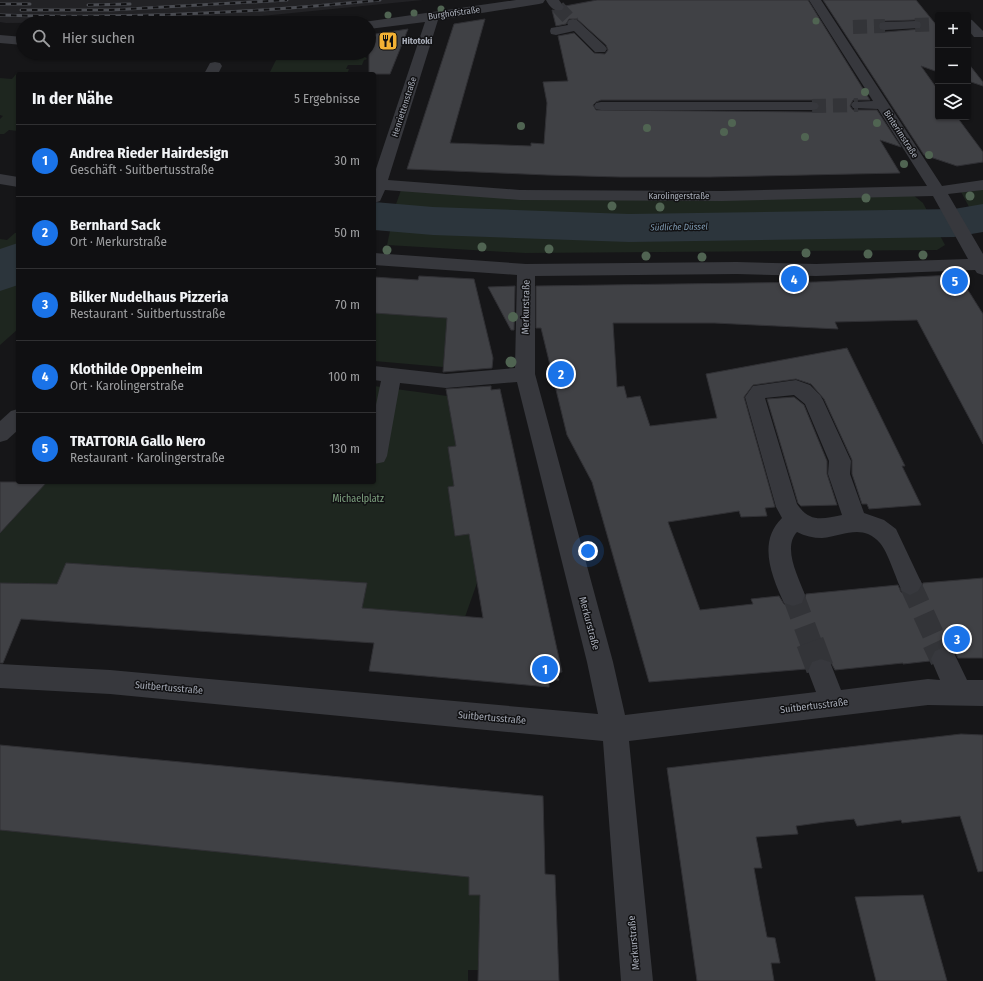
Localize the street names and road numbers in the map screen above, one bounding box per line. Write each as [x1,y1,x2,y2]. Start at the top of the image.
street label: Burghofstraße [427,4,481,22]
street label: Henriettenstraße [390,75,419,138]
street label: Binterimstraße [882,108,920,160]
street label: Karolingerstraße [649,191,710,201]
street label: Merkurstraße [520,280,532,334]
street label: Merkurstraße [576,595,602,651]
street label: Suitbertusstraße [134,679,204,697]
street label: Suitbertusstraße [779,696,849,716]
street label: Suitbertusstraße [457,709,527,727]
street label: Merkurstraße [626,915,642,971]

